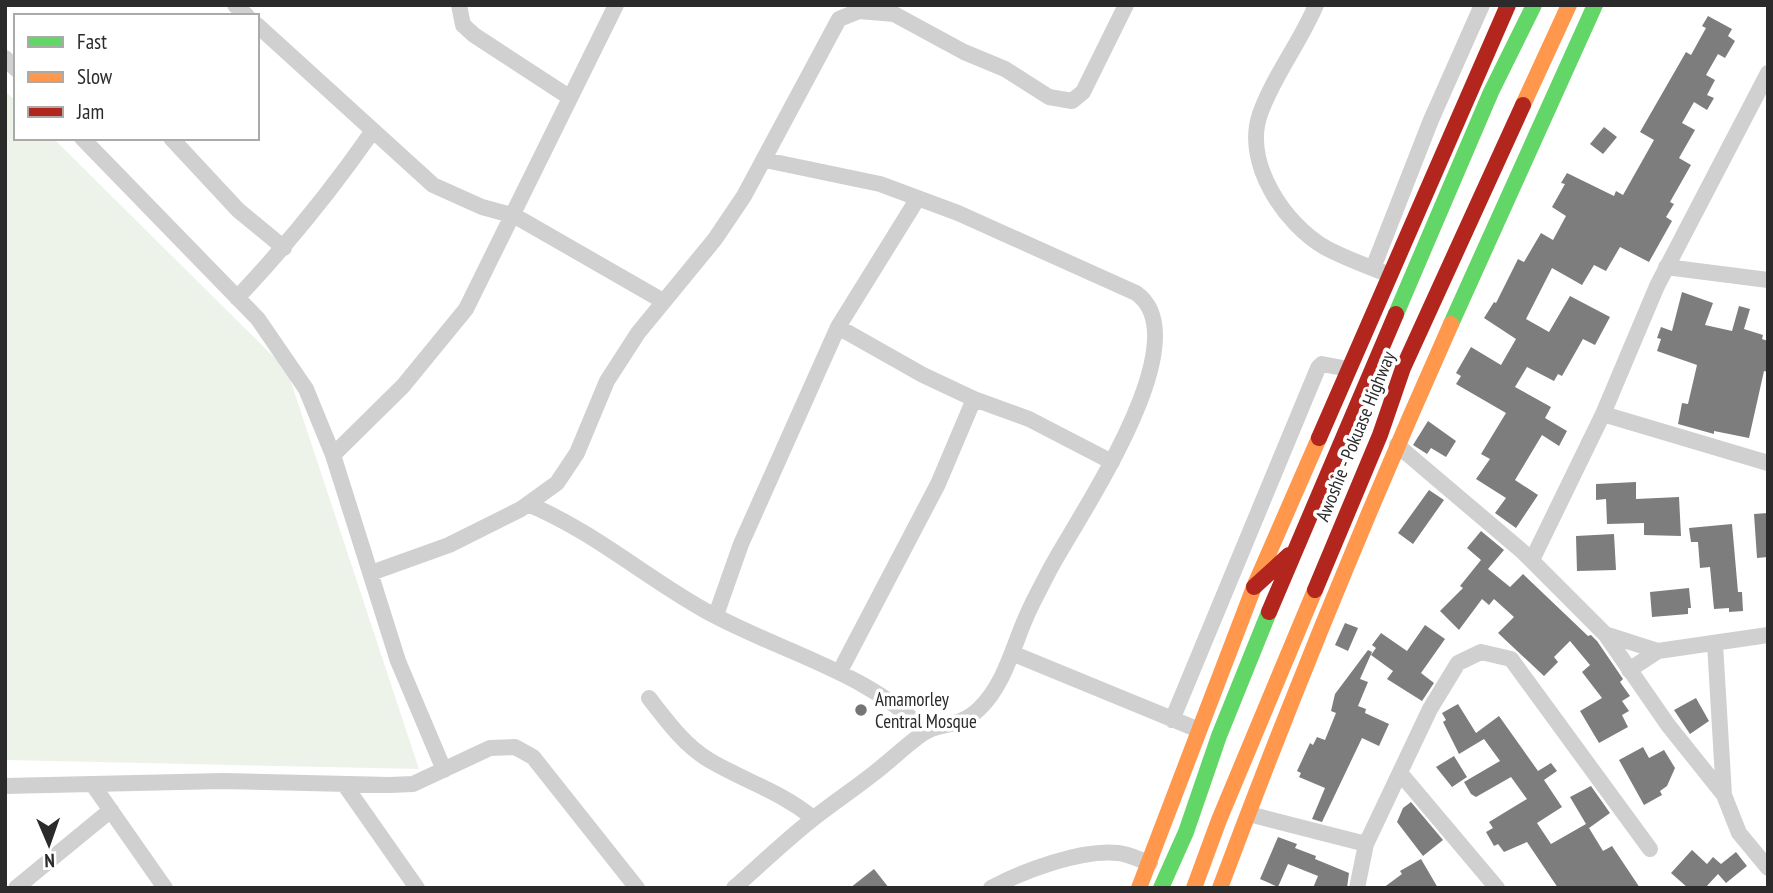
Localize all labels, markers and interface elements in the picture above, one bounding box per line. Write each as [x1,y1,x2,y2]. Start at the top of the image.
legend [14,14,259,140]
text: Fast [77,28,107,55]
text: Slow [77,63,113,90]
text: Jam [76,98,104,125]
street label: Awoshie - Pokuase Highway [1310,347,1400,525]
place label: Amamorley Central Mosque [875,687,977,733]
marker: Amamorley Central Mosque [853,702,869,718]
north arrow [14,809,84,879]
text: N [44,849,55,873]

